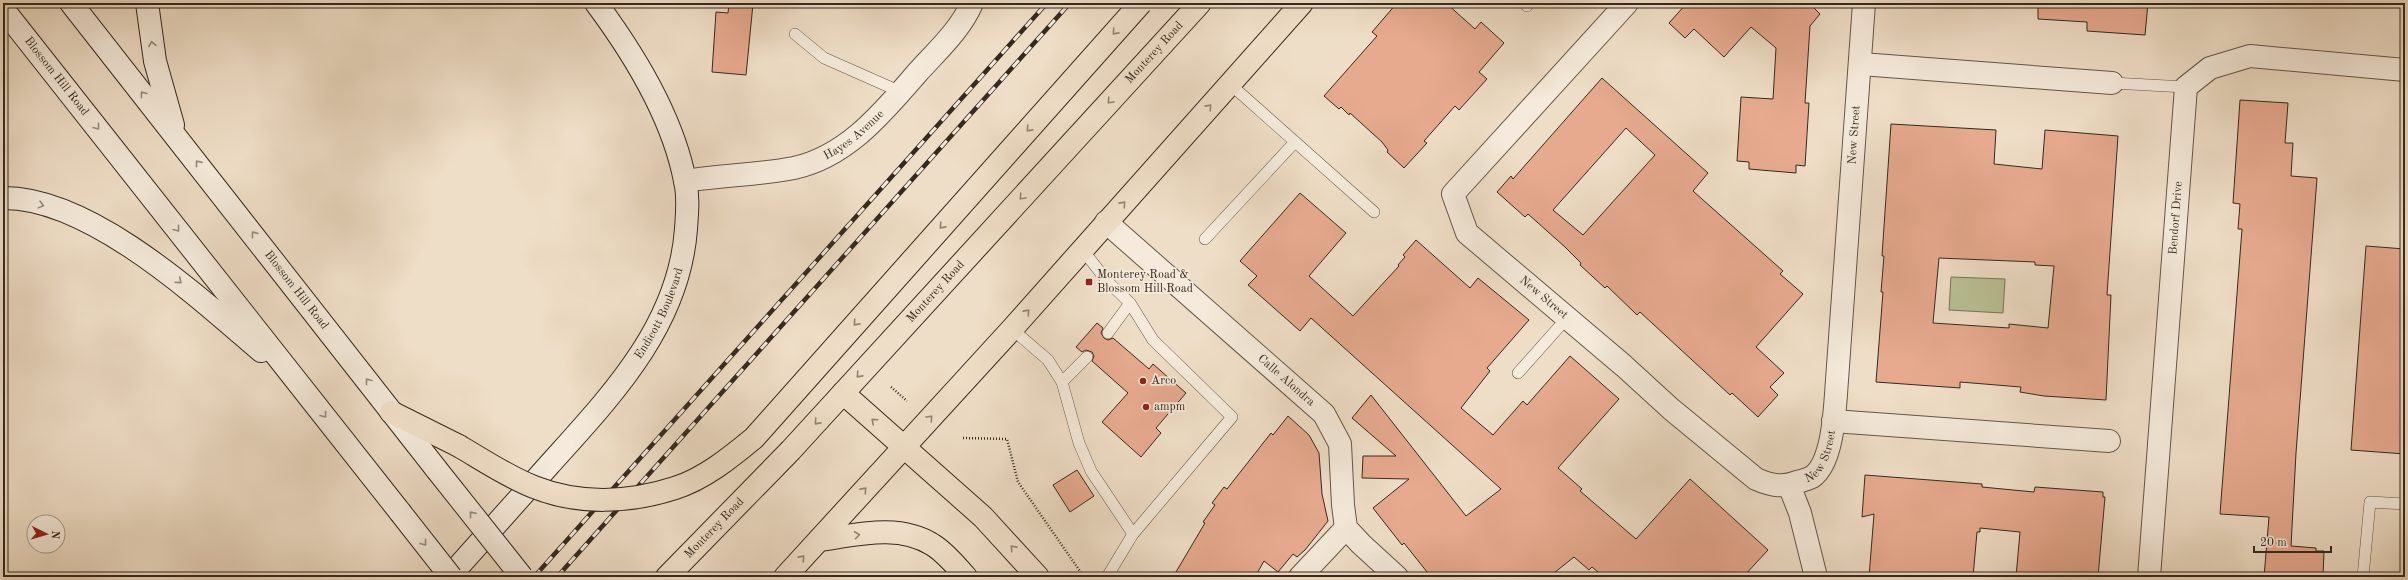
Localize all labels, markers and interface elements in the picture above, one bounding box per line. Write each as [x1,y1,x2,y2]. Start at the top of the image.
street label: Monterey Road [1123,19,1186,86]
one-way arrow [1113,27,1120,35]
street label: Blossom Hill Road [22,35,91,118]
one-way arrow [148,41,156,47]
one-way arrow [141,91,148,98]
one-way arrow [1108,96,1115,104]
one-way arrow [1205,104,1212,112]
street label: New Street [1846,105,1863,165]
street label: Hayes Avenue [822,108,887,162]
one-way arrow [92,123,99,130]
one-way arrow [1026,124,1034,132]
one-way arrow [196,161,203,168]
street label: Bendorf Drive [2167,180,2185,255]
one-way arrow [1020,192,1027,199]
one-way arrow [37,200,44,209]
one-way arrow [1118,201,1125,209]
one-way arrow [940,221,947,229]
one-way arrow [173,225,180,232]
one-way arrow [251,231,258,238]
street label: Blossom Hill Road [262,249,331,332]
street label: Monterey Road [905,258,967,325]
street label: Endicott Boulevard [633,267,685,361]
place label: Monterey Road & Blossom Hill Road [1097,269,1193,295]
street label: New Street [1517,274,1570,322]
one-way arrow [174,276,181,283]
marker: Monterey Road & Blossom Hill Road [1084,277,1094,287]
one-way arrow [1022,309,1029,316]
one-way arrow [854,319,861,326]
street label: Calle Alondra [1255,353,1317,409]
one-way arrow [857,371,864,378]
place label: Arco [1151,375,1176,387]
marker: Arco [1138,376,1148,386]
one-way arrow [365,378,372,385]
place label: ampm [1154,401,1186,413]
marker: ampm [1141,402,1151,412]
one-way arrow [319,410,326,417]
one-way arrow [925,415,932,423]
one-way arrow [814,417,822,425]
one-way arrow [871,418,879,425]
street label: New Street [1803,429,1838,485]
one-way arrow [859,487,866,495]
street label: Monterey Road [683,496,746,561]
one-way arrow [469,511,476,518]
north arrow [26,514,66,554]
scale bar [2254,528,2331,554]
text: N [49,530,60,540]
one-way arrow [854,531,860,540]
text: 20 m [2260,537,2287,549]
one-way arrow [420,538,427,545]
one-way arrow [1010,545,1017,552]
one-way arrow [797,556,804,563]

